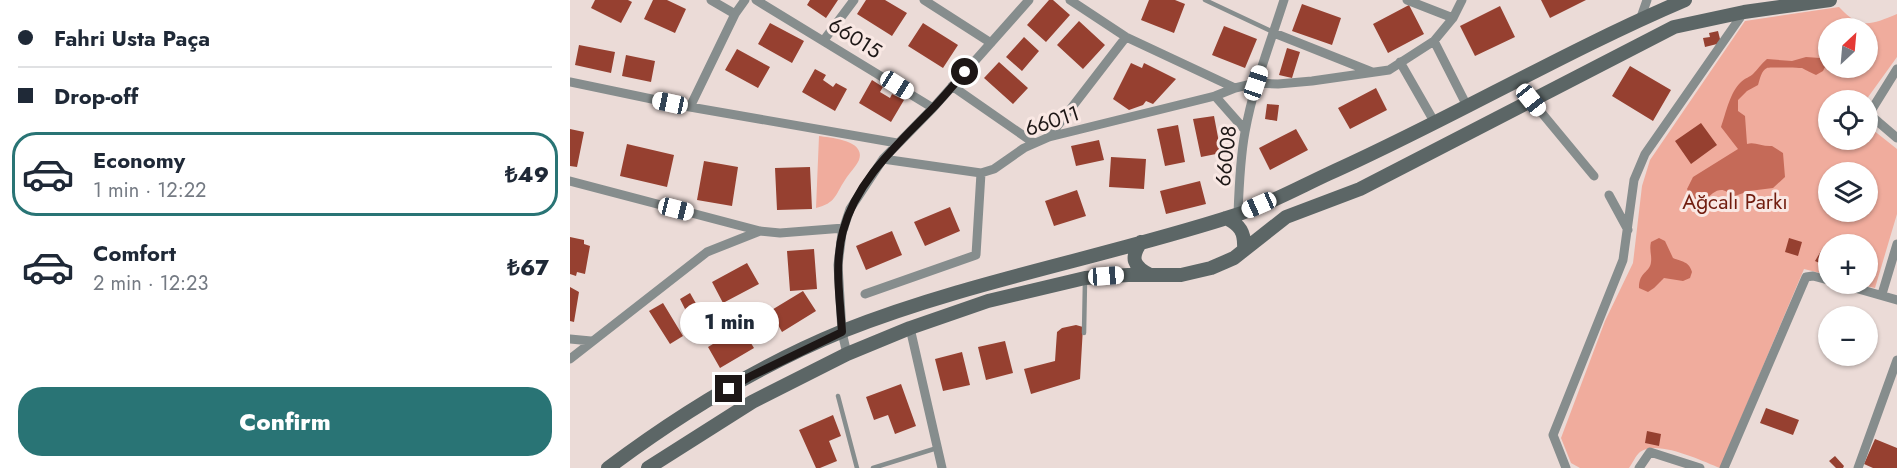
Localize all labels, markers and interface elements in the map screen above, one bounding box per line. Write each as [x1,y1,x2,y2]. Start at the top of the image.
street label: 66015 [822,10,888,66]
north arrow [1818,18,1878,78]
map controls [1818,18,1878,366]
text: Fahri Usta Paça [54,22,210,54]
route start [951,58,978,85]
car [1242,63,1270,103]
car [877,68,917,102]
text: Drop-off [54,80,138,112]
car [1513,80,1549,120]
car [651,90,689,116]
button: locate [1818,90,1878,150]
street label: 66011 [1021,98,1083,144]
street label: 66008 [1208,124,1244,188]
text: Economy [93,144,185,176]
icon: car [21,147,75,201]
text: ₺49 [505,158,549,190]
button: layers [1818,162,1878,222]
text: 1 min · 12:22 [93,176,206,205]
park label: Ağcalı Parkı [1682,187,1788,217]
car [1239,189,1279,221]
car [656,196,696,222]
button: + [1818,234,1878,294]
text: Comfort [93,237,176,269]
icon: car [21,240,75,294]
text: ₺67 [507,251,549,283]
car [1087,266,1125,286]
text: 2 min · 12:23 [93,269,208,298]
callout: 1 min [680,302,778,344]
button: − [1818,306,1878,366]
text: 1 min [704,308,755,337]
route end [715,375,742,402]
button: Confirm [18,387,552,456]

